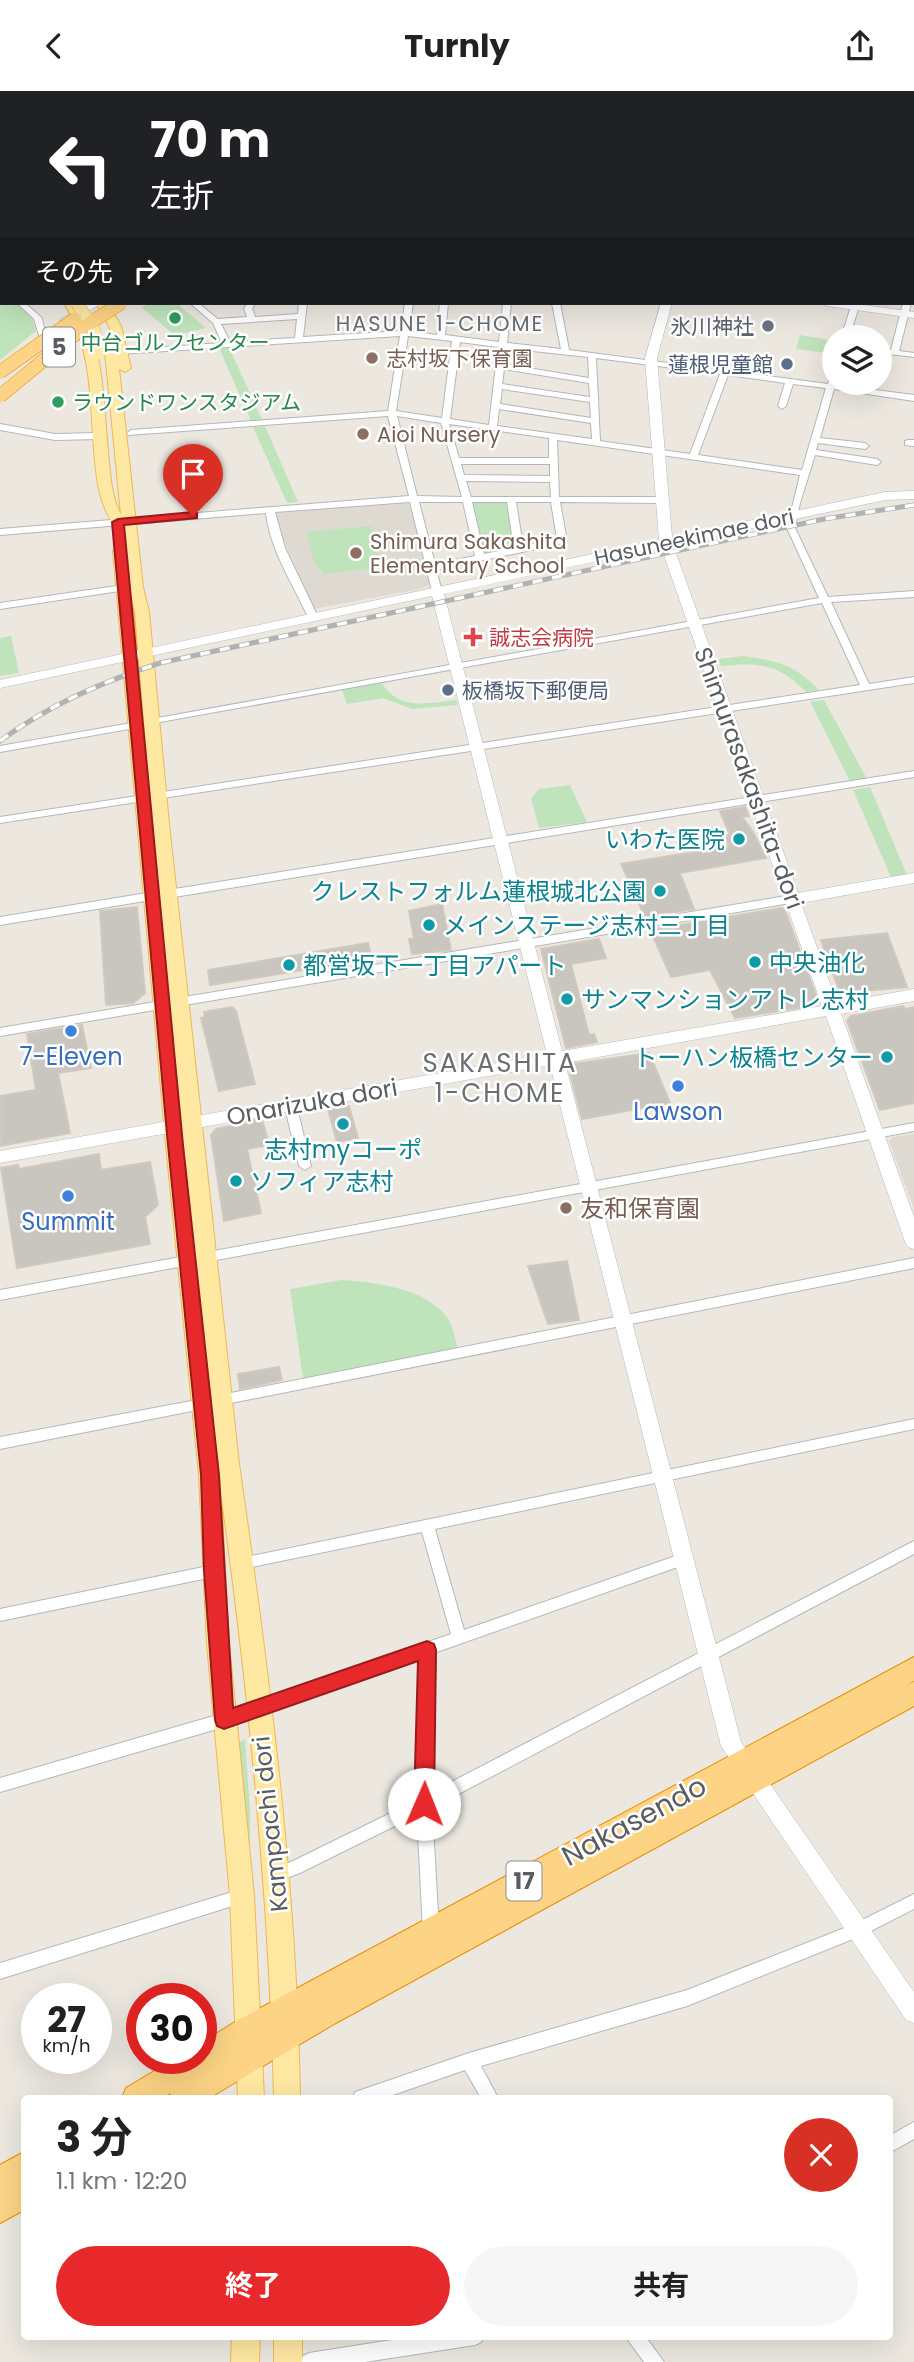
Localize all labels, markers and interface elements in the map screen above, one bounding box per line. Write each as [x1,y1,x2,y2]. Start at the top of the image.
text: Turnly [404,23,510,68]
icon: back [35,27,73,65]
icon: share [841,27,879,65]
text: 70 m [150,106,270,174]
icon: left [35,119,126,210]
text: 左折 [150,173,214,218]
icon: right [127,252,165,290]
text: その先 [35,254,113,290]
district label: HASUNE 1-CHOME [336,309,544,338]
marker: 中台ゴルフセンター [167,310,183,326]
place label: 氷川神社 [670,312,754,341]
marker: 氷川神社 [760,318,776,334]
map controls [822,325,892,395]
button: layers [822,325,892,395]
road number: 5 [43,327,75,367]
place label: 中台ゴルフセンター [81,328,270,357]
place label: 志村坂下保育園 [386,344,533,373]
marker: 志村坂下保育園 [364,350,380,366]
place label: 蓮根児童館 [668,350,773,379]
marker: 蓮根児童館 [779,356,795,372]
place label: ラウンドワンスタジアム [72,388,301,417]
marker: ラウンドワンスタジアム [50,394,66,410]
place label: Aioi Nursery [377,420,500,449]
marker: Aioi Nursery [355,426,371,442]
pin [163,444,223,516]
icon: arrive [174,455,212,493]
street label: Hasuneekimae dori [591,502,797,572]
place label: Shimura Sakashita Elementary School [370,527,567,580]
marker: Shimura Sakashita Elementary School [348,545,364,561]
place label: 誠志会病院 [489,623,594,652]
marker: 誠志会病院 [463,627,483,647]
street label: Shimurasakashita-dori [686,643,812,913]
place label: 板橋坂下郵便局 [462,676,609,705]
marker: 板橋坂下郵便局 [440,682,456,698]
place label: いわた医院 [605,823,725,856]
marker: いわた医院 [731,831,747,847]
place label: クレストフォルム蓮根城北公園 [310,875,646,908]
marker: クレストフォルム蓮根城北公園 [652,883,668,899]
place label: メインステージ志村三丁目 [443,909,730,942]
marker: メインステージ志村三丁目 [421,917,437,933]
place label: 中央油化 [769,946,865,979]
place label: 都営坂下一丁目アパート [303,949,567,982]
marker: 中央油化 [747,954,763,970]
marker: 都営坂下一丁目アパート [281,957,297,973]
place label: サンマンションアトレ志村 [581,983,869,1016]
marker: サンマンションアトレ志村 [559,991,575,1007]
marker: 7-Eleven [63,1023,79,1039]
place label: 7-Eleven [19,1040,123,1073]
place label: トーハン板橋センター [633,1041,873,1074]
district label: SAKASHITA 1-CHOME [422,1045,578,1111]
marker: トーハン板橋センター [879,1049,895,1065]
street label: Onarizuka dori [224,1071,400,1133]
marker: Lawson [670,1078,686,1094]
place label: Lawson [633,1095,723,1128]
marker: 志村myコーポ [335,1116,351,1132]
place label: 志村myコーポ [264,1133,422,1166]
place label: ソフィア志村 [250,1165,394,1198]
marker: ソフィア志村 [228,1173,244,1189]
marker: Summit [60,1188,76,1204]
place label: 友和保育園 [580,1192,700,1225]
marker: 友和保育園 [558,1200,574,1216]
place label: Summit [21,1205,115,1238]
street label: Kampachi dori [244,1735,296,1913]
position arrow [387,1767,461,1841]
street label: Nakasendo [555,1767,713,1875]
road number: 17 [506,1861,542,1901]
speed limit sign: 30 [126,1983,217,2074]
text: 27 [47,1995,86,2044]
text: km/h [43,2033,90,2058]
text: 3 分 [56,2108,132,2167]
button: close [784,2118,858,2192]
text: 1.1 km · 12:20 [56,2165,188,2197]
button: 終了 [56,2246,450,2326]
button: 共有 [464,2246,858,2326]

